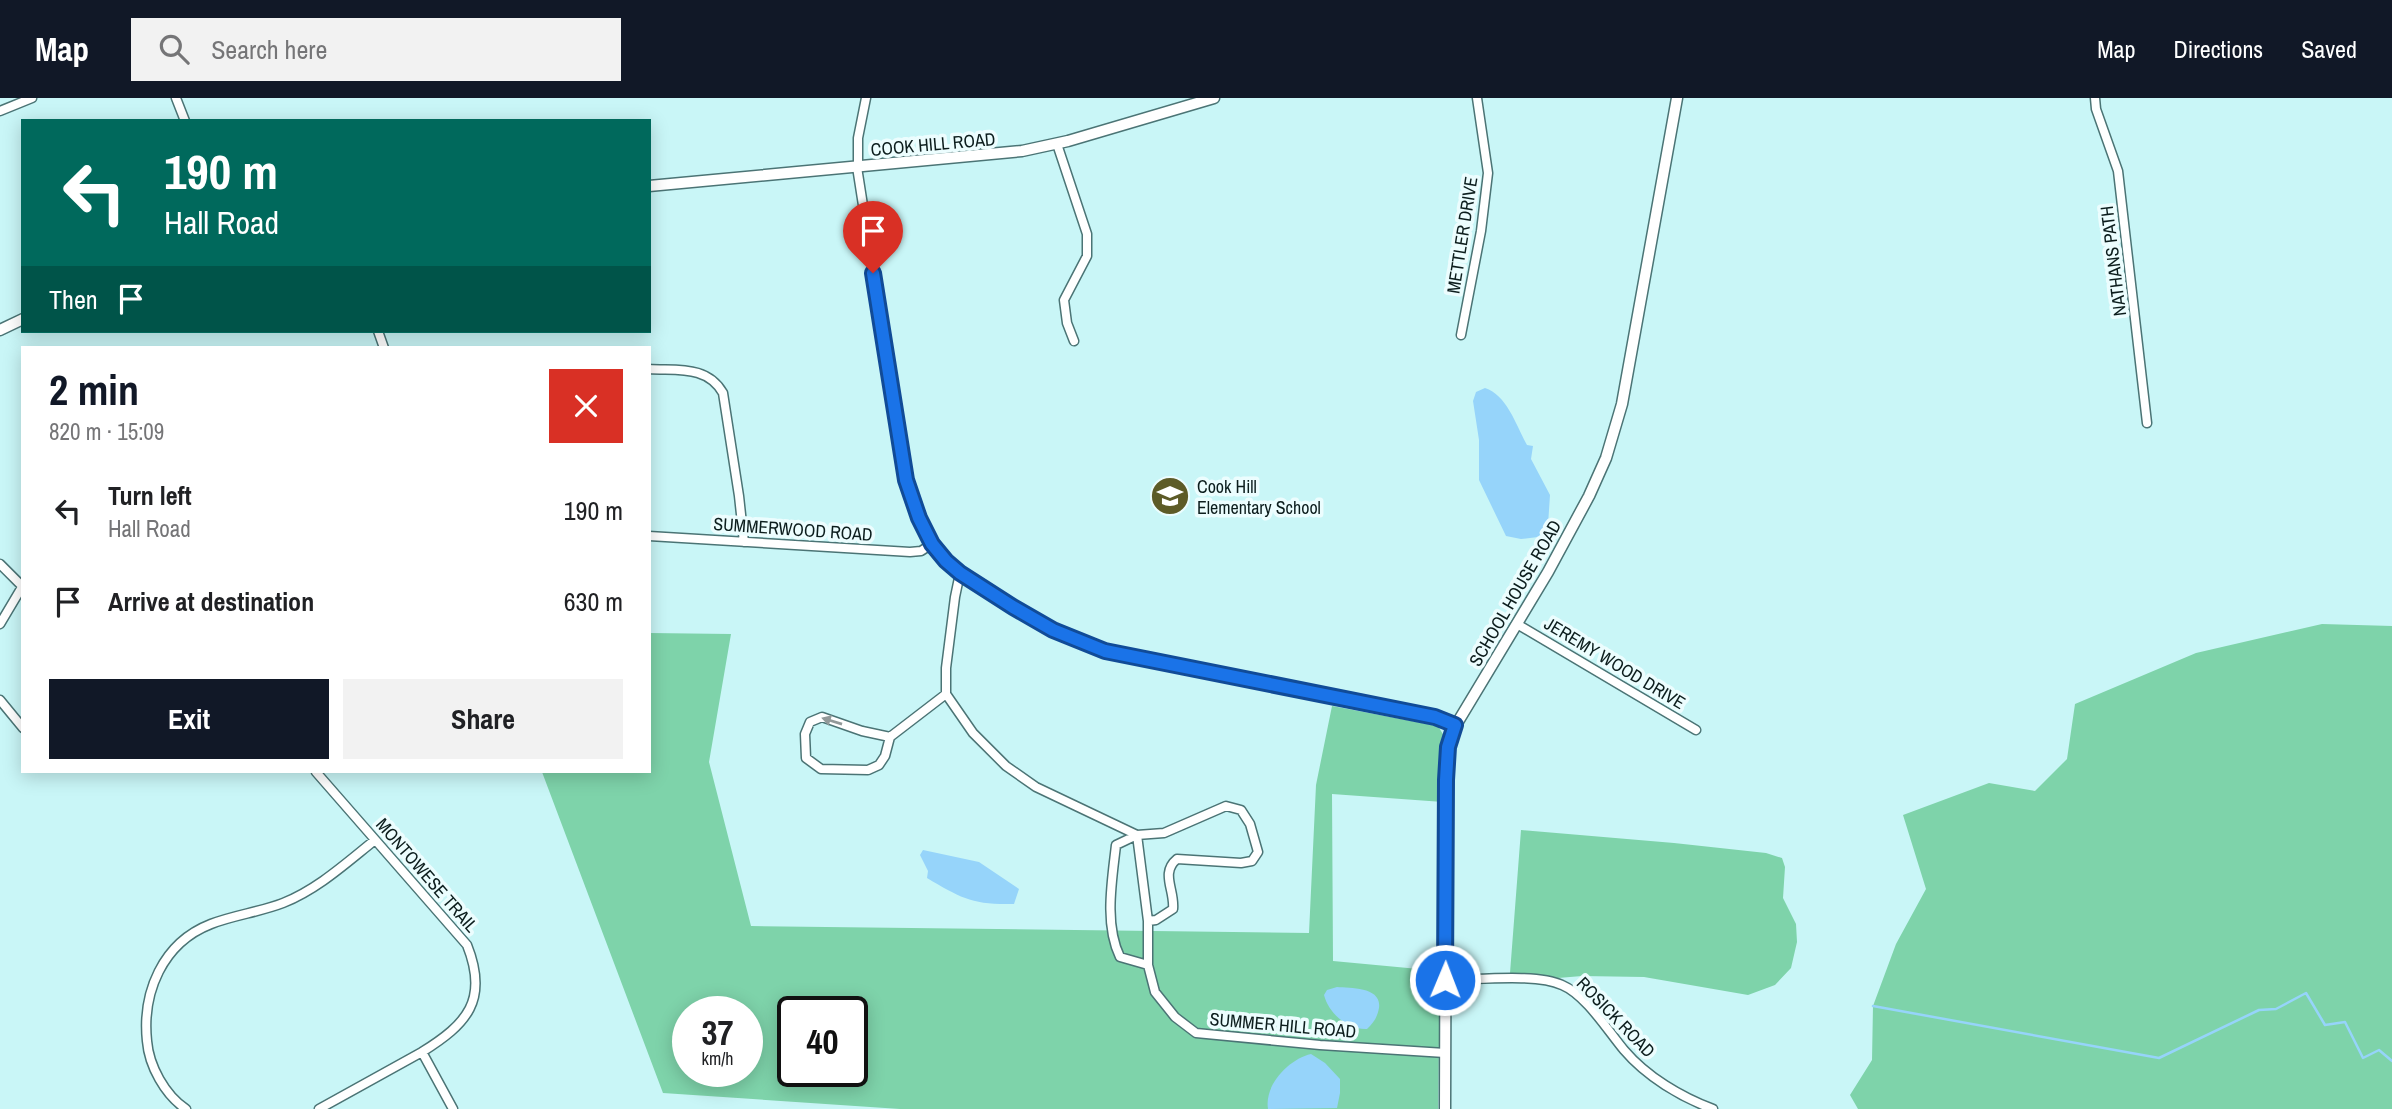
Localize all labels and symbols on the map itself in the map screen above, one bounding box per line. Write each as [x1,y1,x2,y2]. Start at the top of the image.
street label: COOK HILL ROAD [870,126,996,162]
street label: METTLER DRIVE [1440,175,1484,295]
pin [843,201,903,273]
street label: NATHANS PATH [2094,205,2132,317]
place label: Cook Hill Elementary School [1197,474,1321,520]
school or university icon: Cook Hill Elementary School [1149,475,1191,517]
street label: SUMMERWOOD ROAD [712,511,874,547]
street label: SCHOOL HOUSE ROAD [1463,515,1567,671]
street label: JEREMY WOOD DRIVE [1540,611,1690,715]
one-way arrow [821,715,842,725]
street label: MONTOWESE TRAIL [370,813,484,937]
position arrow [1408,943,1482,1017]
street label: ROSICK ROAD [1571,971,1661,1063]
speed limit sign: 40 [777,996,868,1087]
street label: SUMMER HILL ROAD [1209,1006,1357,1044]

